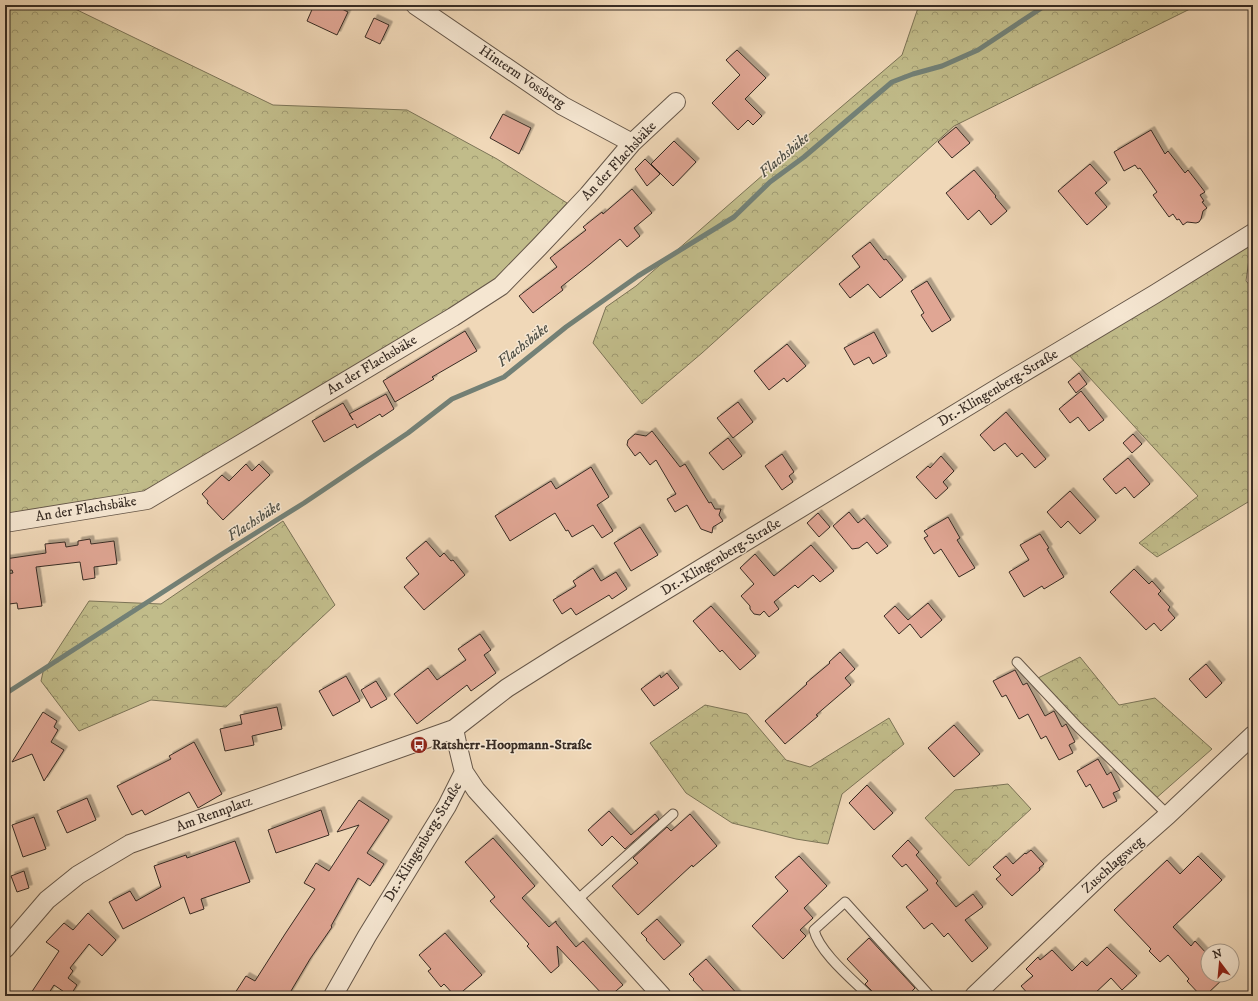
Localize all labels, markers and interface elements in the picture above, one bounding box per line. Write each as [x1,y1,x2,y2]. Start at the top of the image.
street label: Hinterm Vossberg [475,42,569,113]
street label: An der Flachsbäke [578,117,661,204]
water label: Flachsbäke [755,128,814,182]
water label: Flachsbäke [493,318,553,371]
street label: An der Flachsbäke [324,331,421,399]
street label: Dr.-Klingenberg-Straße [935,345,1061,431]
street label: An der Flachsbäke [34,492,138,526]
water label: Flachsbäke [223,496,285,545]
street label: Dr.-Klingenberg-Straße [658,514,784,600]
bus stop icon: Ratsherr-Hoopmann-Straße [409,735,429,755]
place label: Ratsherr-Hoopmann-Straße [432,736,592,754]
street label: Dr.-Klingenberg-Straße [380,779,466,905]
street label: Am Rennplatz [173,792,255,836]
street label: Zuschlagsweg [1078,832,1148,897]
north arrow [1200,943,1240,983]
text: N [1211,946,1224,962]

